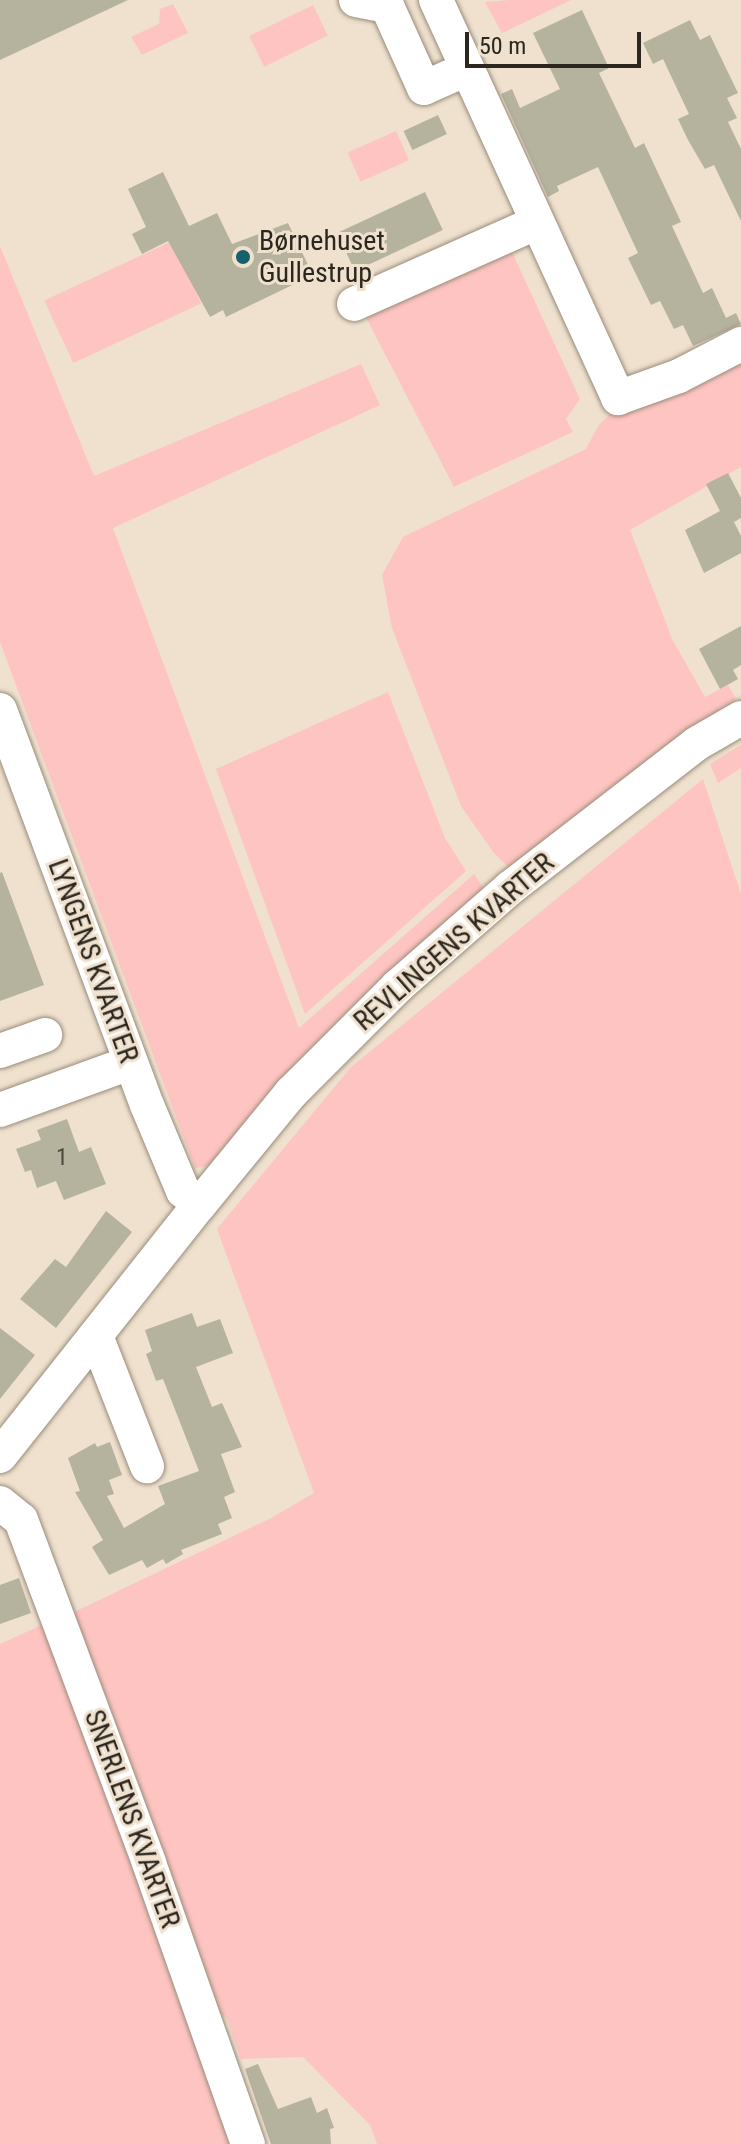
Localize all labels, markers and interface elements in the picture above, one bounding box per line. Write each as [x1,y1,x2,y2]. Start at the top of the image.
scale bar [469,16,645,66]
text: 50 m [479,32,526,60]
place label: Børnehuset Gullestrup [259,224,385,290]
marker: Børnehuset Gullestrup [234,248,252,266]
street label: REVLINGENS KVARTER [347,846,561,1038]
street label: LYNGENS KVARTER [41,855,145,1067]
house number: 1 [56,1144,68,1172]
street label: SNERLENS KVARTER [77,1705,187,1933]

